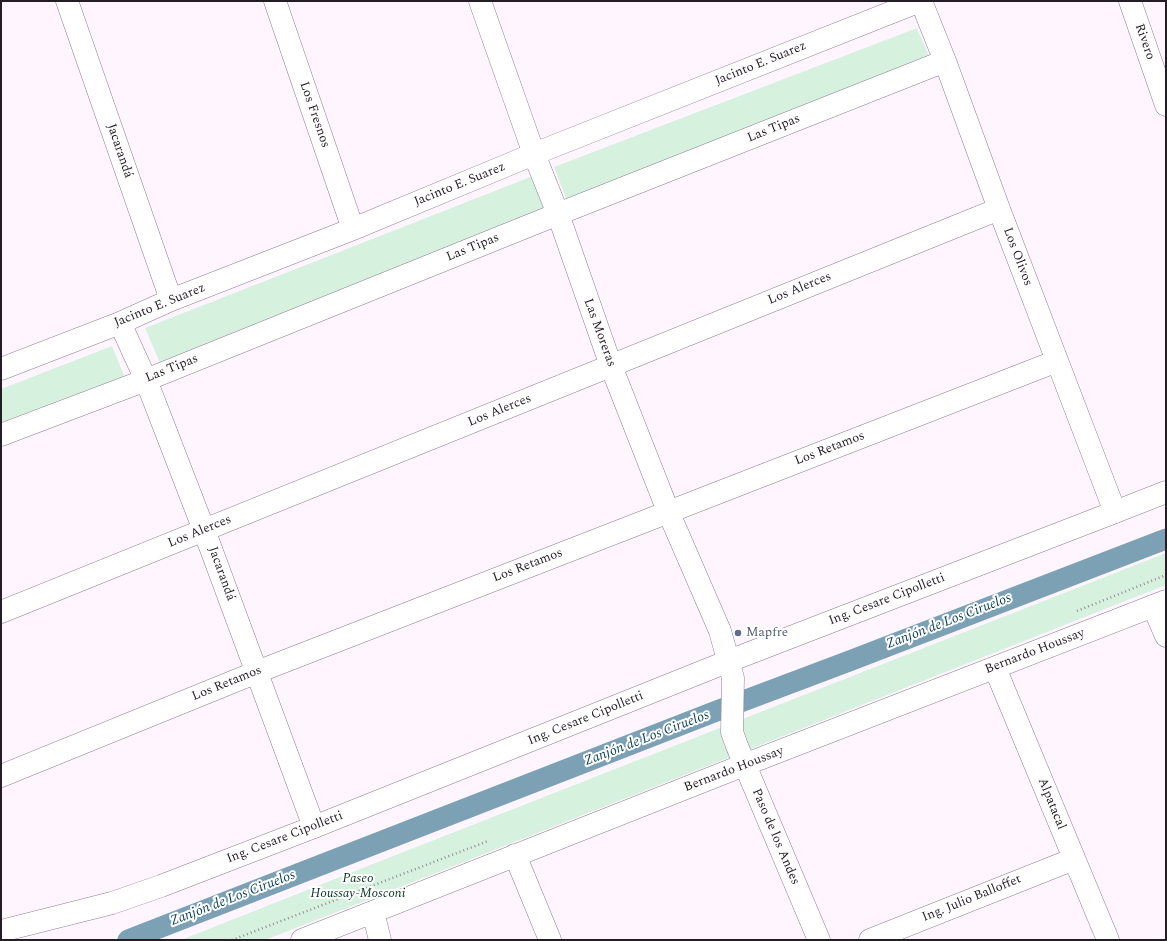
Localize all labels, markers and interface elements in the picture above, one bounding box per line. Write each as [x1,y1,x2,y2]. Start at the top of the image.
street label: Rivero [1131,22,1157,62]
street label: Jacinto E. Suarez [713,39,809,89]
street label: Los Fresnos [295,80,333,150]
street label: Las Tipas [745,111,803,147]
street label: Jacarandá [102,122,136,180]
street label: Jacinto E. Suarez [412,160,508,210]
street label: Los Olivos [999,226,1035,288]
street label: Las Tipas [444,230,502,266]
street label: Los Alerces [766,269,834,309]
street label: Jacinto E. Suarez [112,281,208,331]
street label: Las Moreras [579,297,619,369]
street label: Las Tipas [143,351,201,387]
street label: Los Alerces [466,391,534,431]
street label: Los Retamos [793,429,867,469]
street label: Los Alerces [166,512,234,552]
street label: Jacarandá [204,545,238,603]
street label: Los Retamos [491,546,565,586]
street label: Ing. Cesare Cipolletti [827,571,947,629]
water label: Zanjón de Los Ciruelos [884,590,1014,654]
place label: Mapfre [746,625,788,641]
street label: Bernardo Houssay [983,626,1087,678]
marker: Mapfre [733,628,743,638]
street label: Los Retamos [190,663,264,705]
street label: Ing. Cesare Cipolletti [526,689,646,749]
water label: Zanjón de Los Ciruelos [582,707,712,771]
street label: Bernardo Houssay [682,744,786,796]
street label: Alpatacal [1034,776,1068,832]
street label: Paso de los Andes [748,786,802,888]
street label: Ing. Cesare Cipolletti [225,809,345,867]
water label: Zanjón de Los Ciruelos [168,867,298,931]
park label: Paseo Houssay-Mosconi [311,871,405,902]
street label: Ing. Julio Balloffet [920,872,1024,926]

